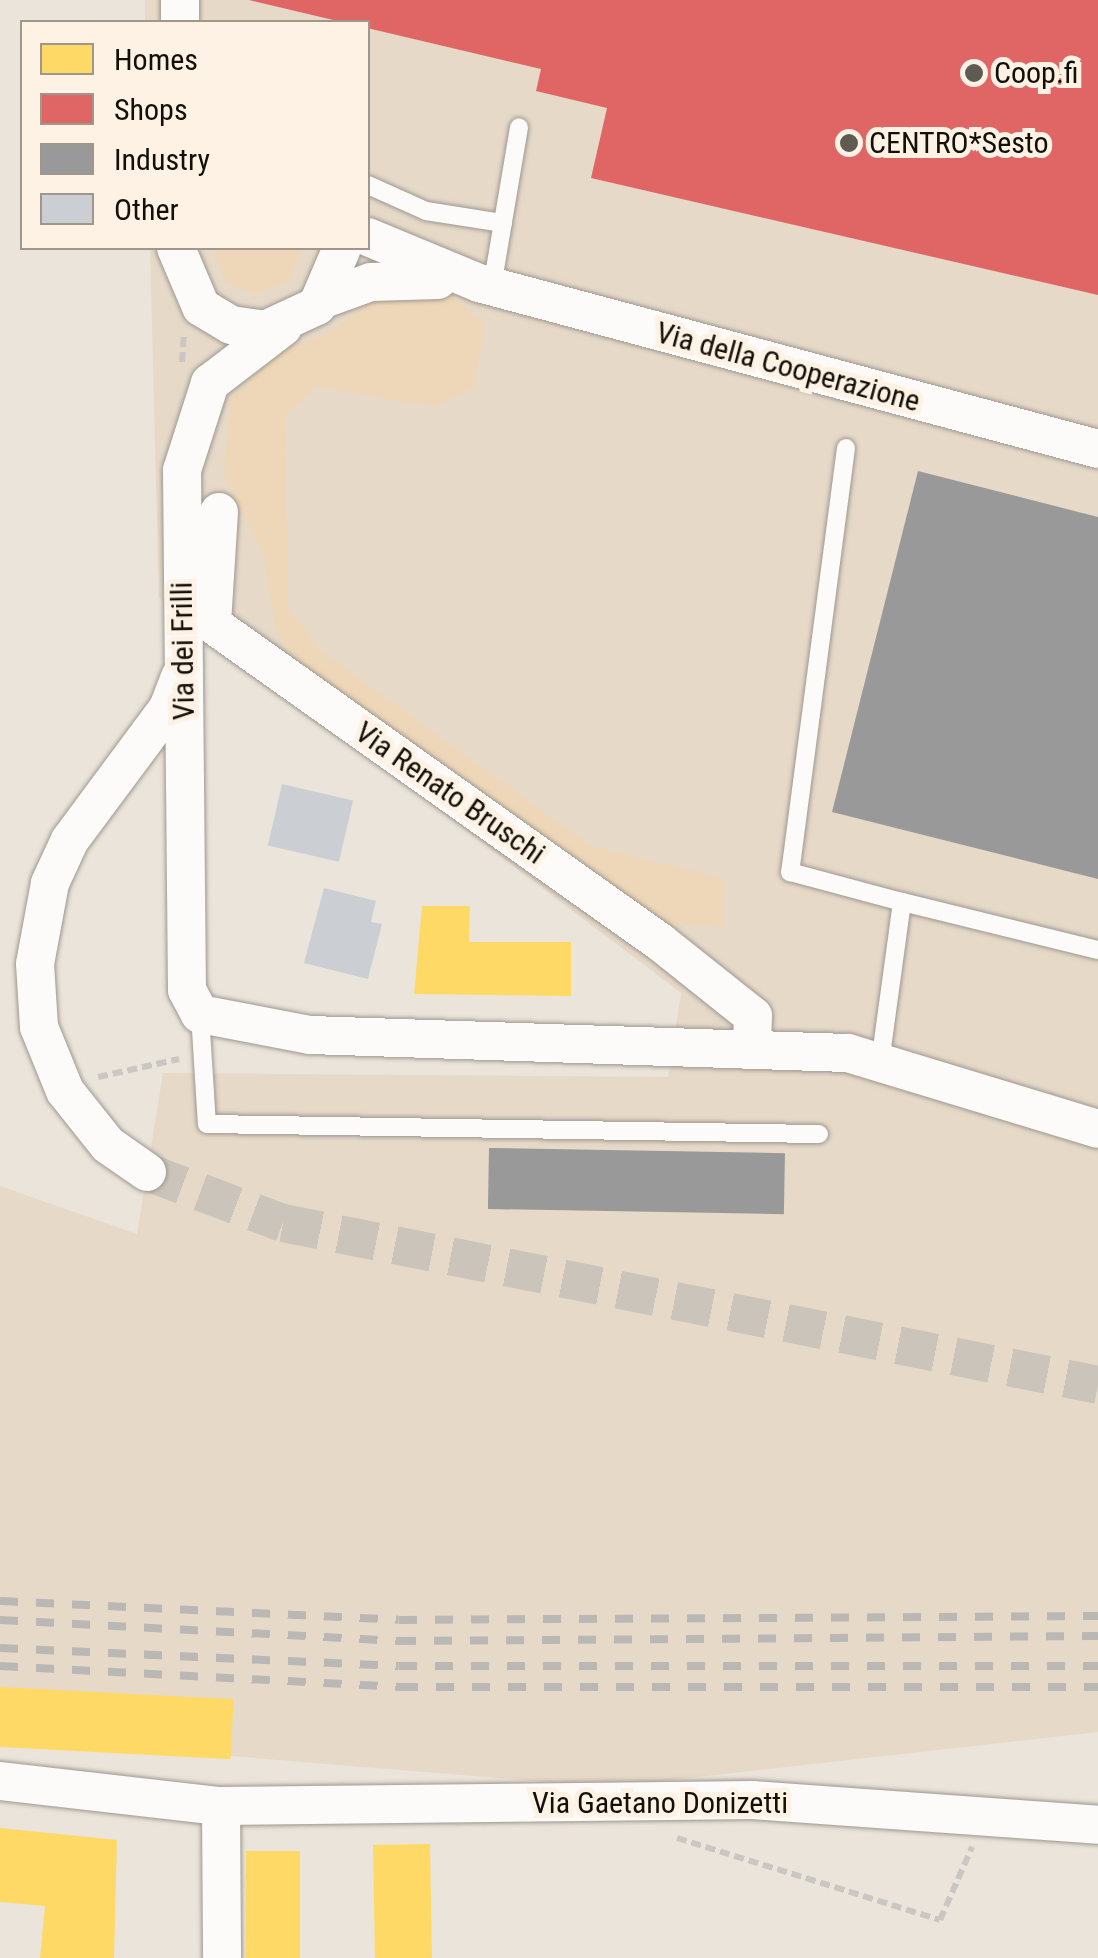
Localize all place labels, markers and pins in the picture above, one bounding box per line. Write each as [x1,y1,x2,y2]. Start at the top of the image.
place label: Coop.fi [994,55,1079,91]
marker: Coop.fi [963,62,985,84]
place label: CENTRO*Sesto [869,125,1049,161]
marker: CENTRO*Sesto [838,132,860,154]

